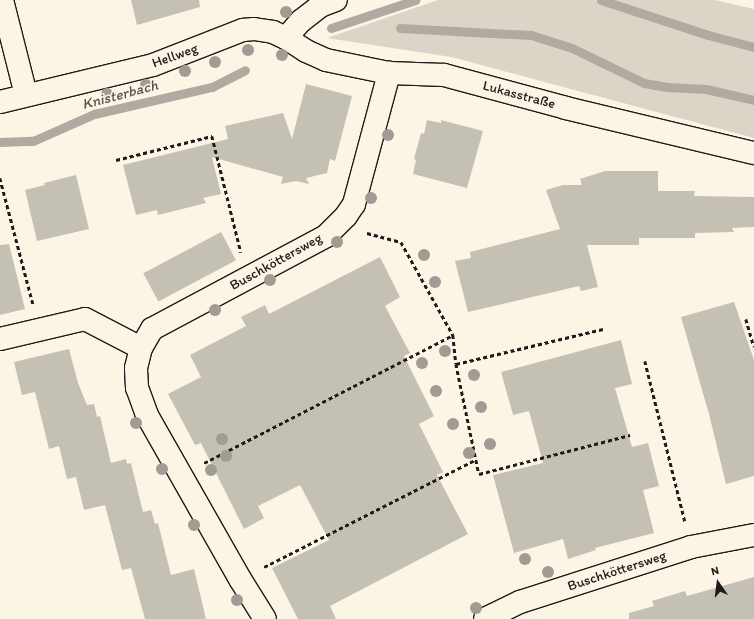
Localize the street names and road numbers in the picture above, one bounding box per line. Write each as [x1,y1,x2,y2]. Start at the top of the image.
street label: Hellweg [150,40,200,72]
street label: Lukasstraße [481,77,557,113]
street label: Buschköttersweg [227,230,325,294]
street label: Buschköttersweg [566,547,668,595]

